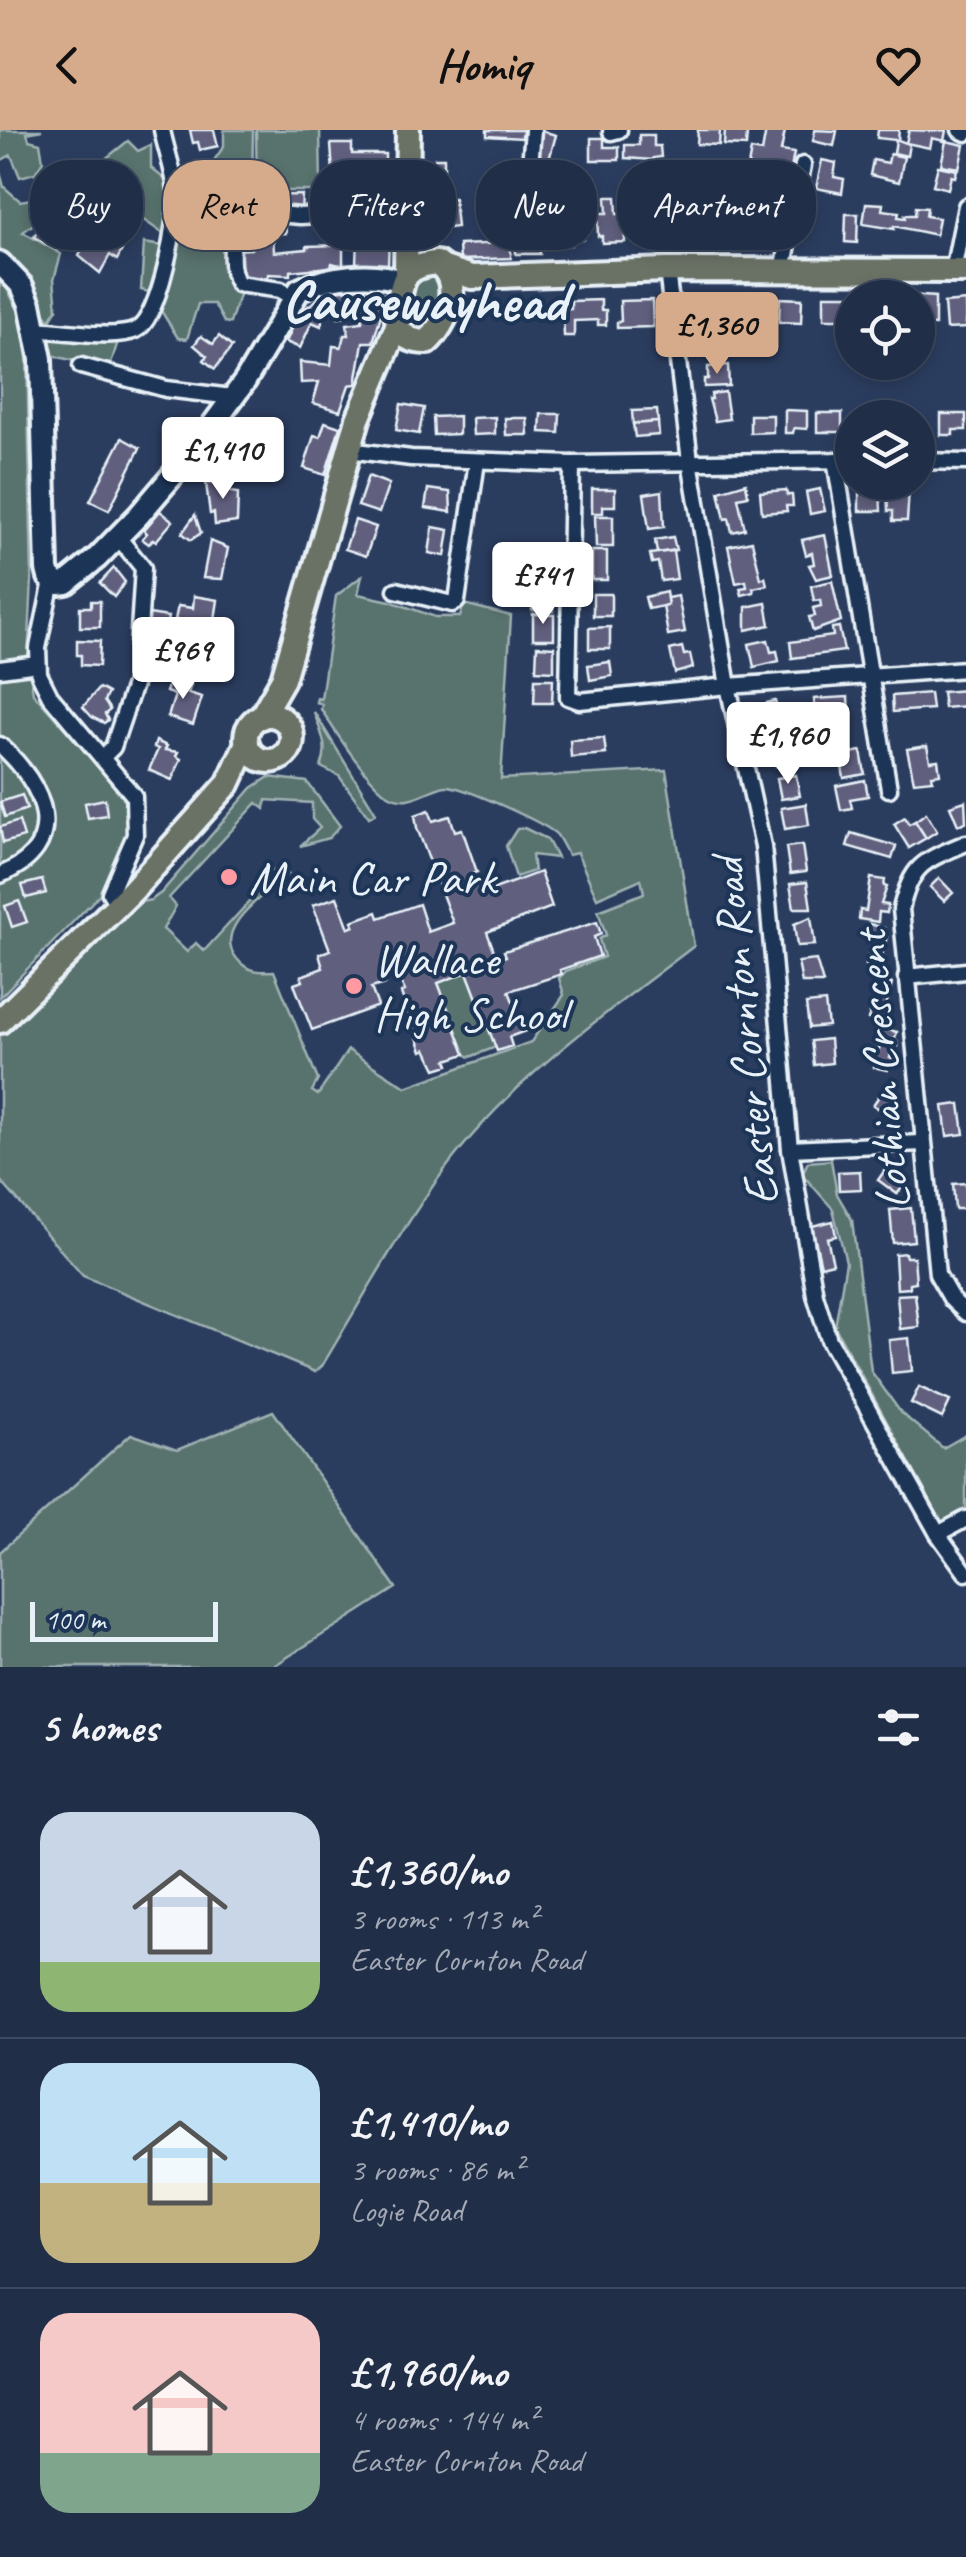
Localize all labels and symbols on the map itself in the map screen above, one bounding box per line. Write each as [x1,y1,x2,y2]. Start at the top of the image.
district label: Causewayhead [282,264,576,337]
pin: £1,360 [636,292,798,377]
pin: £1,410 [142,417,304,502]
pin: £741 [484,542,602,627]
pin: £969 [124,617,242,702]
pin: £1,960 [707,702,869,787]
place label: Main Car Park [249,848,499,908]
street label: Easter Cornton Road [695,848,792,1208]
marker: Main Car Park [218,866,240,888]
street label: Lothian Crescent [839,924,923,1212]
place label: Wallace High School [374,929,574,1044]
marker: Wallace High School [343,975,365,997]
scale bar [30,1597,218,1642]

